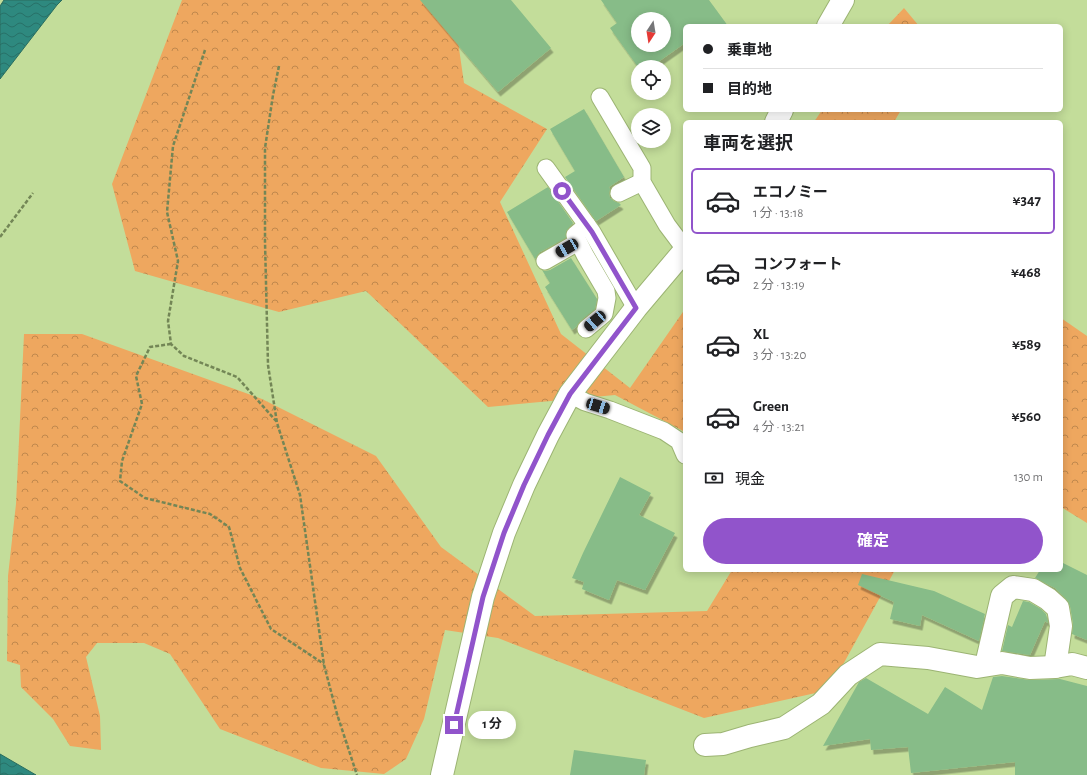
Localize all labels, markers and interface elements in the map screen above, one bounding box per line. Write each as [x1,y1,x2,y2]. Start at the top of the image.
north arrow [631,12,671,52]
map controls [631,12,671,148]
text: 乗車地 [727,43,772,58]
button: locate [631,60,671,100]
text: 目的地 [727,82,772,97]
button: layers [631,108,671,148]
text: 車両を選択 [703,135,793,153]
route start [553,182,571,200]
icon: car [705,183,741,219]
text: エコノミー [753,185,828,200]
text: ¥347 [1013,193,1041,208]
text: 1 分 · 13:18 [753,207,803,220]
car [554,237,580,259]
icon: car [705,255,741,291]
text: コンフォート [753,257,843,272]
text: ¥468 [1011,265,1041,280]
text: 2 分 · 13:19 [753,279,805,292]
car [582,309,608,333]
icon: car [705,327,741,363]
text: XL [753,327,769,342]
text: ¥589 [1012,337,1041,352]
text: 3 分 · 13:20 [753,349,806,362]
car [585,397,611,415]
icon: car [705,399,741,435]
text: Green [753,399,789,414]
text: ¥560 [1012,409,1041,424]
text: 4 分 · 13:21 [753,421,805,434]
icon: cash [703,467,725,489]
text: 130 m [1014,471,1043,484]
text: 現金 [735,472,765,487]
button: 確定 [703,518,1043,564]
callout: 1 分 [468,711,516,739]
route end [445,716,463,734]
text: 1 分 [482,718,502,731]

